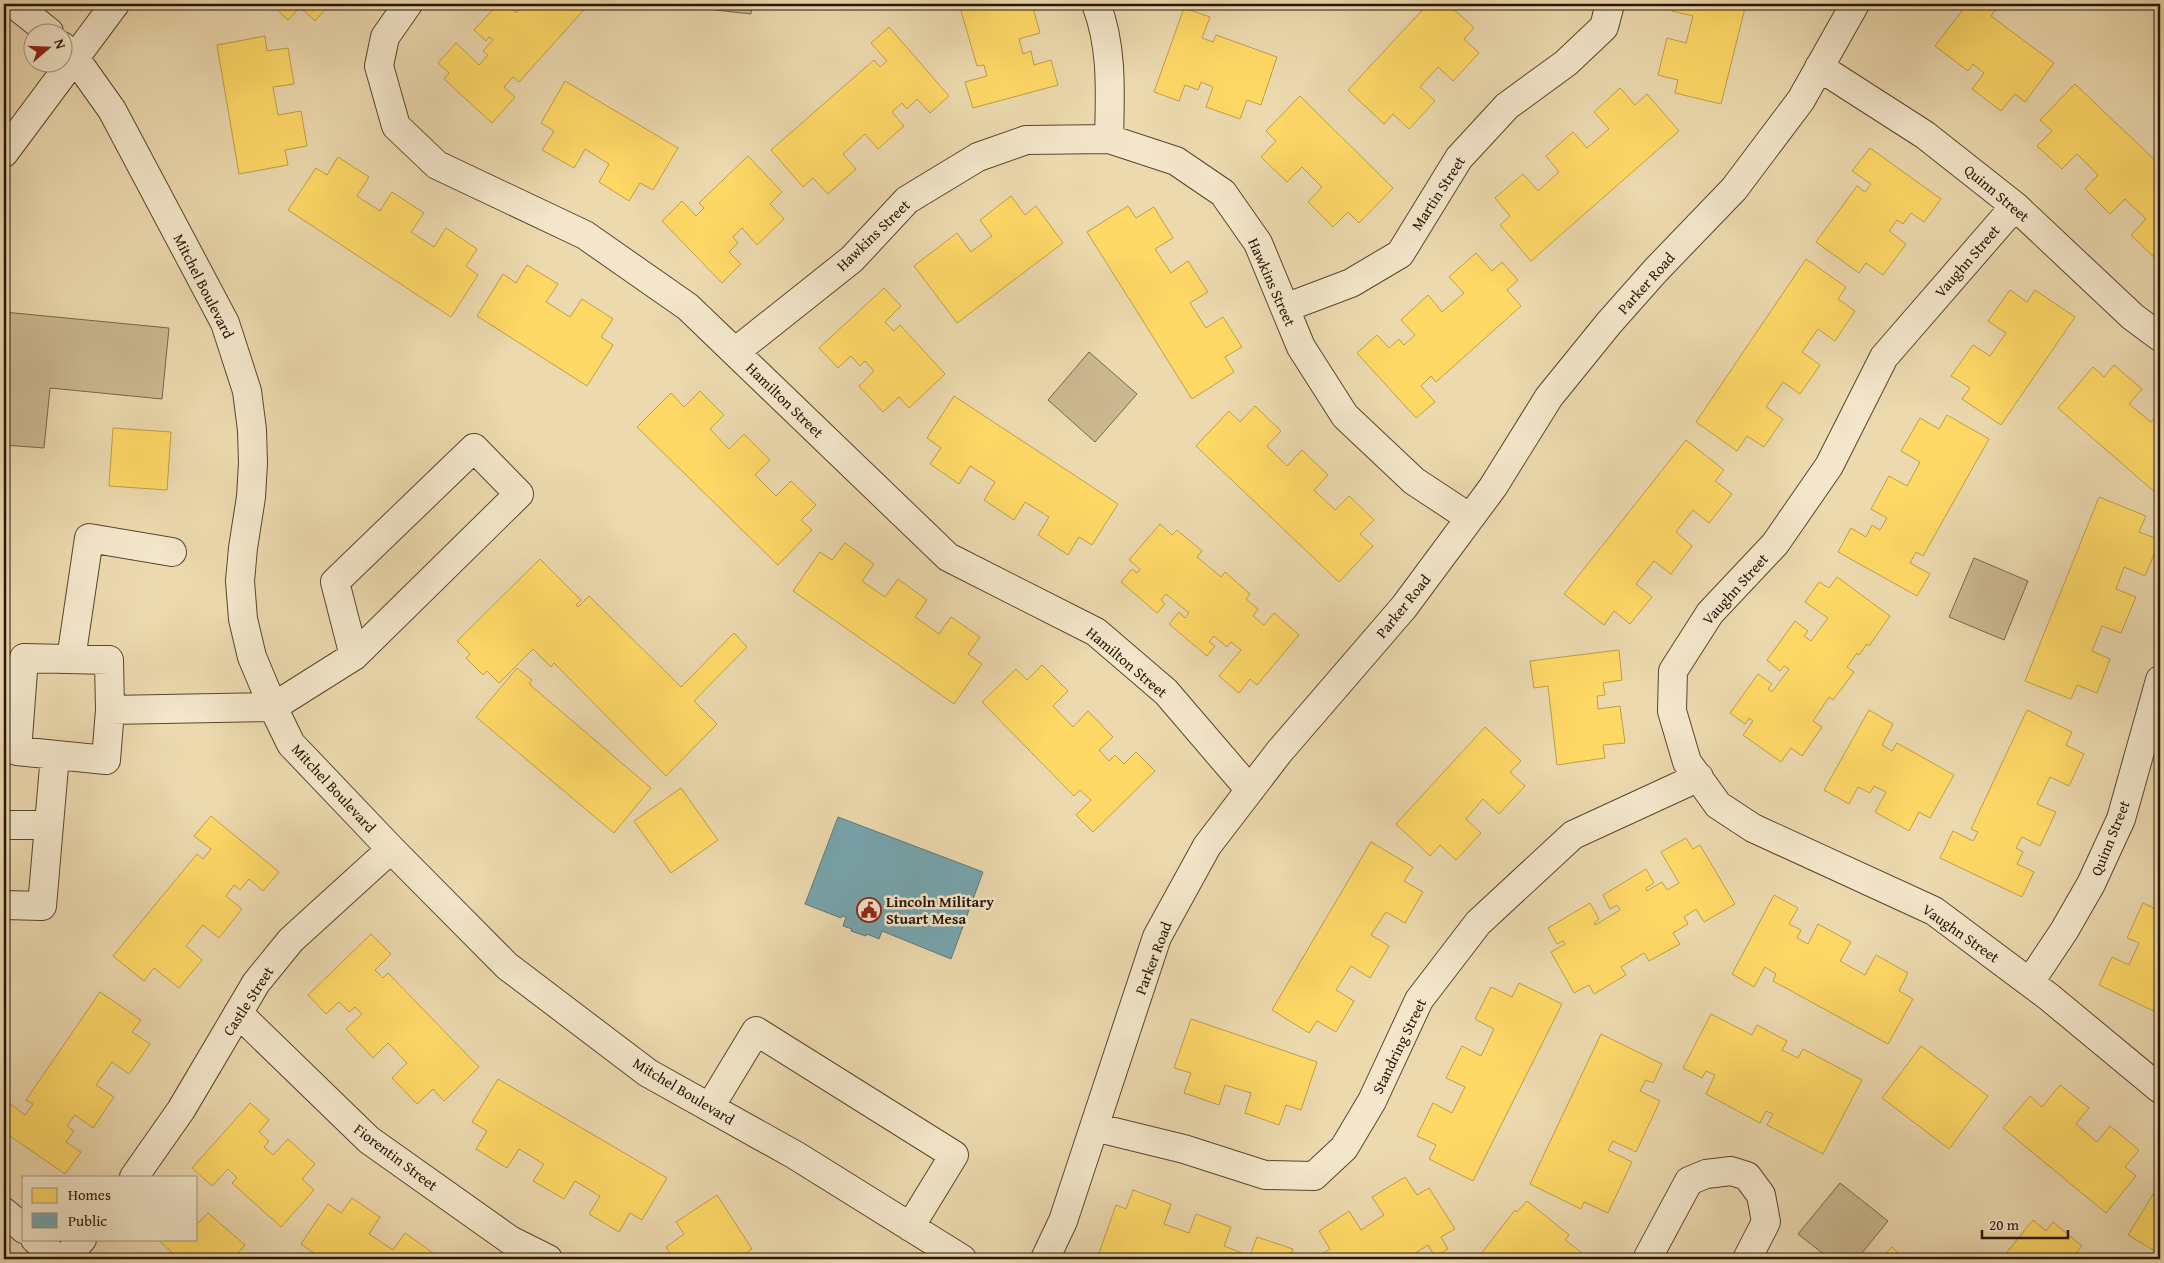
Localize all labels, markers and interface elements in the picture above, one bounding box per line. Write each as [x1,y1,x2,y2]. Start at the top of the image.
north arrow [22,22,72,72]
text: N [49,36,71,52]
street label: Martin Street [1406,151,1470,234]
street label: Quinn Street [1960,159,2035,227]
street label: Hawkins Street [832,194,915,276]
street label: Vaughn Street [1930,220,2005,302]
street label: Mitchel Boulevard [169,230,239,342]
street label: Hawkins Street [1243,234,1301,330]
street label: Parker Road [1613,248,1679,318]
street label: Hamilton Street [742,358,829,443]
street label: Vaughn Street [1697,548,1773,629]
street label: Parker Road [1371,570,1435,642]
street label: Hamilton Street [1082,622,1173,703]
street label: Mitchel Boulevard [287,739,381,837]
street label: Quinn Street [2085,797,2135,879]
place label: Lincoln Military Stuart Mesa [886,891,994,929]
public building icon: Lincoln Military Stuart Mesa [856,897,882,923]
street label: Vaughn Street [1918,899,2004,968]
street label: Parker Road [1129,918,1177,998]
street label: Castle Street [218,962,279,1040]
street label: Standring Street [1367,994,1431,1097]
street label: Mitchel Boulevard [629,1052,739,1130]
street label: Fiorentin Street [350,1119,443,1196]
legend [22,1176,198,1240]
text: Homes [68,1184,111,1205]
scale bar [1982,1208,2068,1240]
text: Public [68,1210,107,1231]
text: 20 m [1989,1214,2020,1235]

